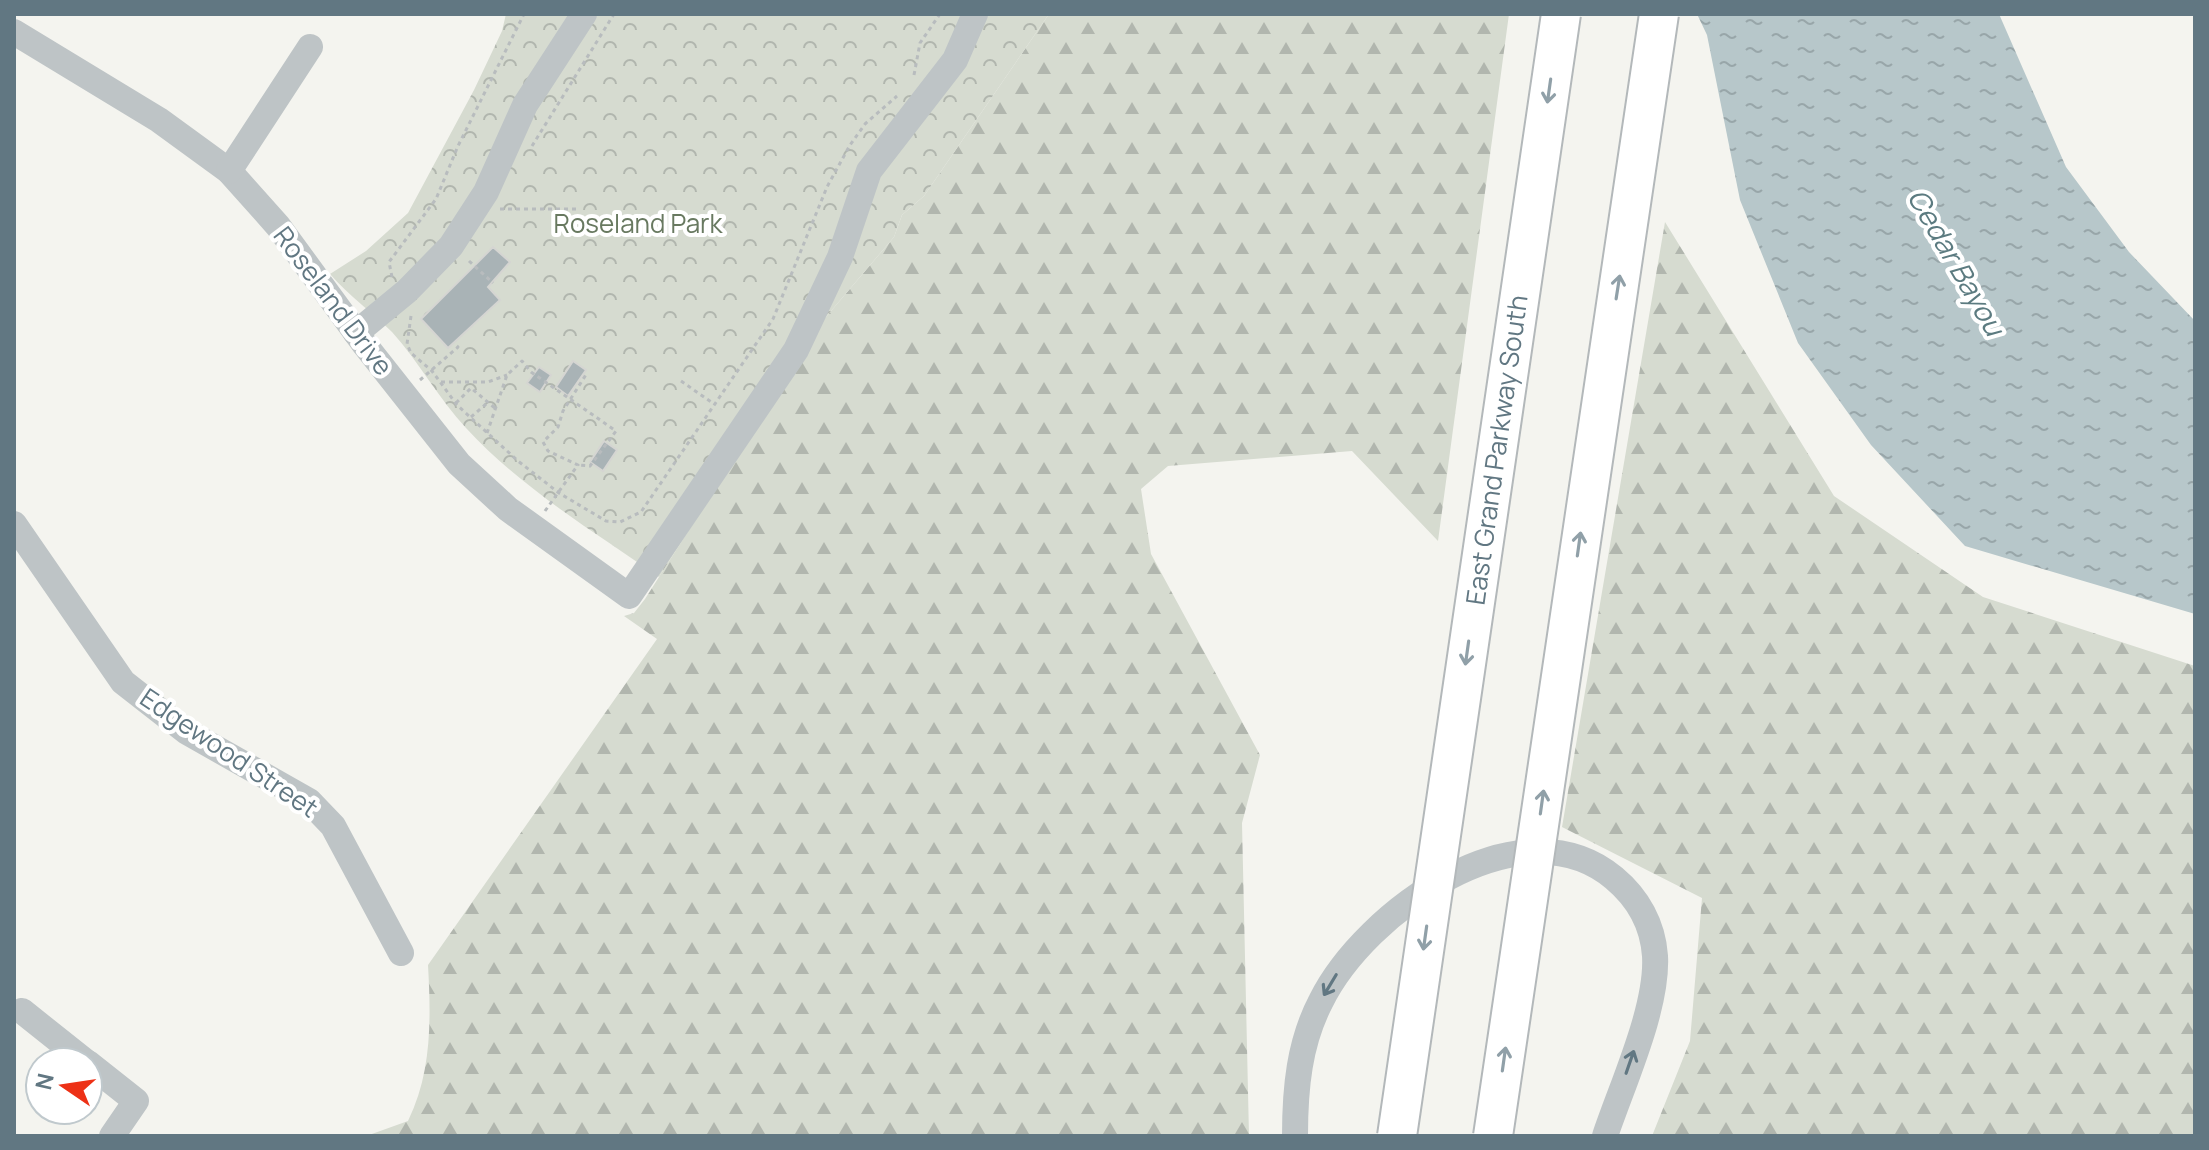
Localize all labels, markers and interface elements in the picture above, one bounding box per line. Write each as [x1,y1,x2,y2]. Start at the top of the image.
one-way arrow [1541,78,1556,103]
water label: Cedar Bayou [1900,181,2015,344]
park label: Roseland Park [554,205,723,241]
street label: Roseland Drive [266,219,402,382]
one-way arrow [1611,275,1626,300]
street label: East Grand Parkway South [1456,293,1536,607]
one-way arrow [1572,532,1587,557]
one-way arrow [1459,640,1474,665]
street label: Edgewood Street [133,679,326,825]
one-way arrow [1535,789,1550,815]
one-way arrow [1417,925,1432,950]
one-way arrow [1322,973,1338,996]
north arrow [24,1046,104,1126]
one-way arrow [1497,1047,1512,1072]
one-way arrow [1624,1050,1639,1075]
text: N [28,1070,61,1093]

